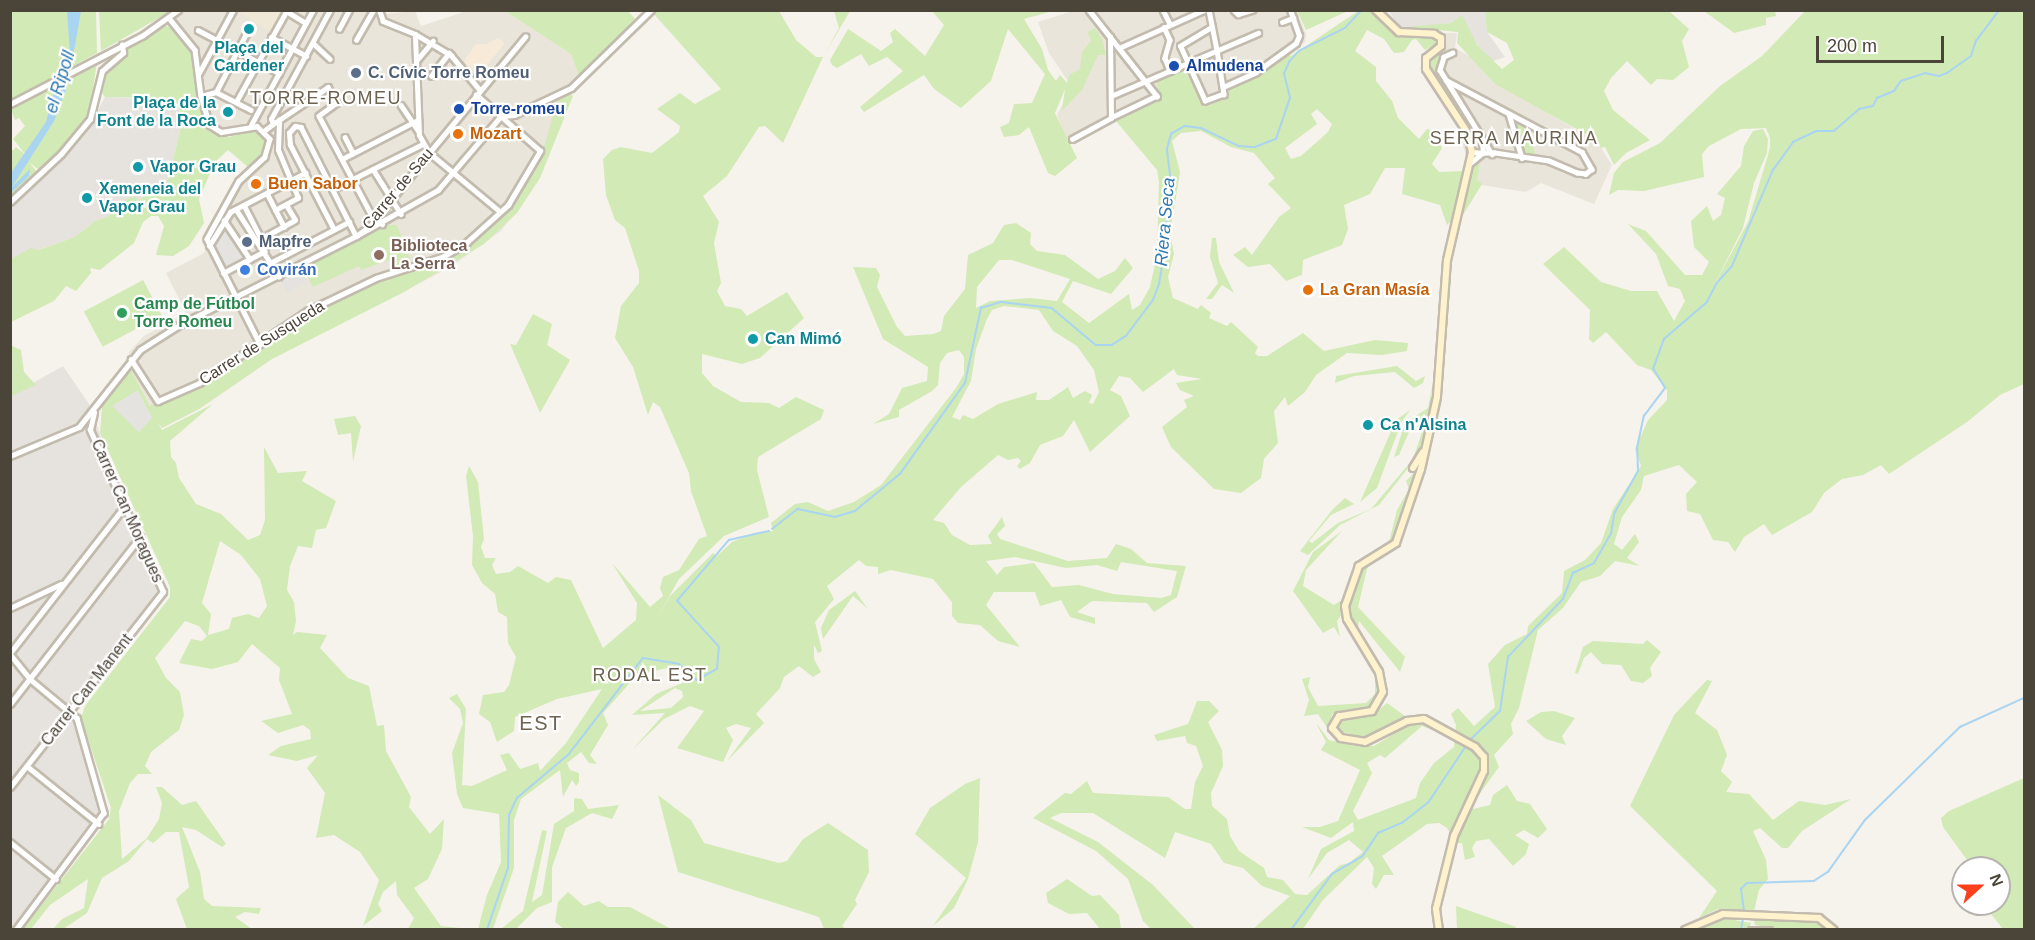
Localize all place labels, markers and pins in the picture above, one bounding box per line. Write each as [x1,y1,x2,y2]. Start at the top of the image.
marker: Plaça del Cardener [242,22,256,36]
place label: Plaça del Cardener [214,38,284,76]
place label: Almudena [1186,56,1263,76]
marker: Almudena [1167,59,1181,73]
place label: C. Cívic Torre Romeu [368,63,530,83]
marker: C. Cívic Torre Romeu [349,66,363,80]
place label: Plaça de la Font de la Roca [97,93,216,131]
place label: Torre-romeu [471,99,565,119]
marker: Torre-romeu [452,102,466,116]
marker: Plaça de la Font de la Roca [221,105,235,119]
place label: Mozart [470,124,522,144]
marker: Mozart [451,127,465,141]
place label: Vapor Grau [150,157,236,177]
marker: Vapor Grau [131,160,145,174]
place label: Buen Sabor [268,174,358,194]
marker: Buen Sabor [249,177,263,191]
place label: Xemeneia del Vapor Grau [99,179,201,217]
marker: Xemeneia del Vapor Grau [80,191,94,205]
place label: Mapfre [259,232,311,252]
marker: Mapfre [240,235,254,249]
place label: Biblioteca La Serra [391,236,467,274]
marker: Biblioteca La Serra [372,248,386,262]
place label: Covirán [257,260,317,280]
marker: Covirán [238,263,252,277]
place label: La Gran Masía [1320,280,1429,300]
marker: La Gran Masía [1301,283,1315,297]
place label: Camp de Fútbol Torre Romeu [134,294,255,332]
marker: Camp de Fútbol Torre Romeu [115,306,129,320]
place label: Can Mimó [765,329,841,349]
marker: Can Mimó [746,332,760,346]
place label: Ca n'Alsina [1380,415,1466,435]
marker: Ca n'Alsina [1361,418,1375,432]

